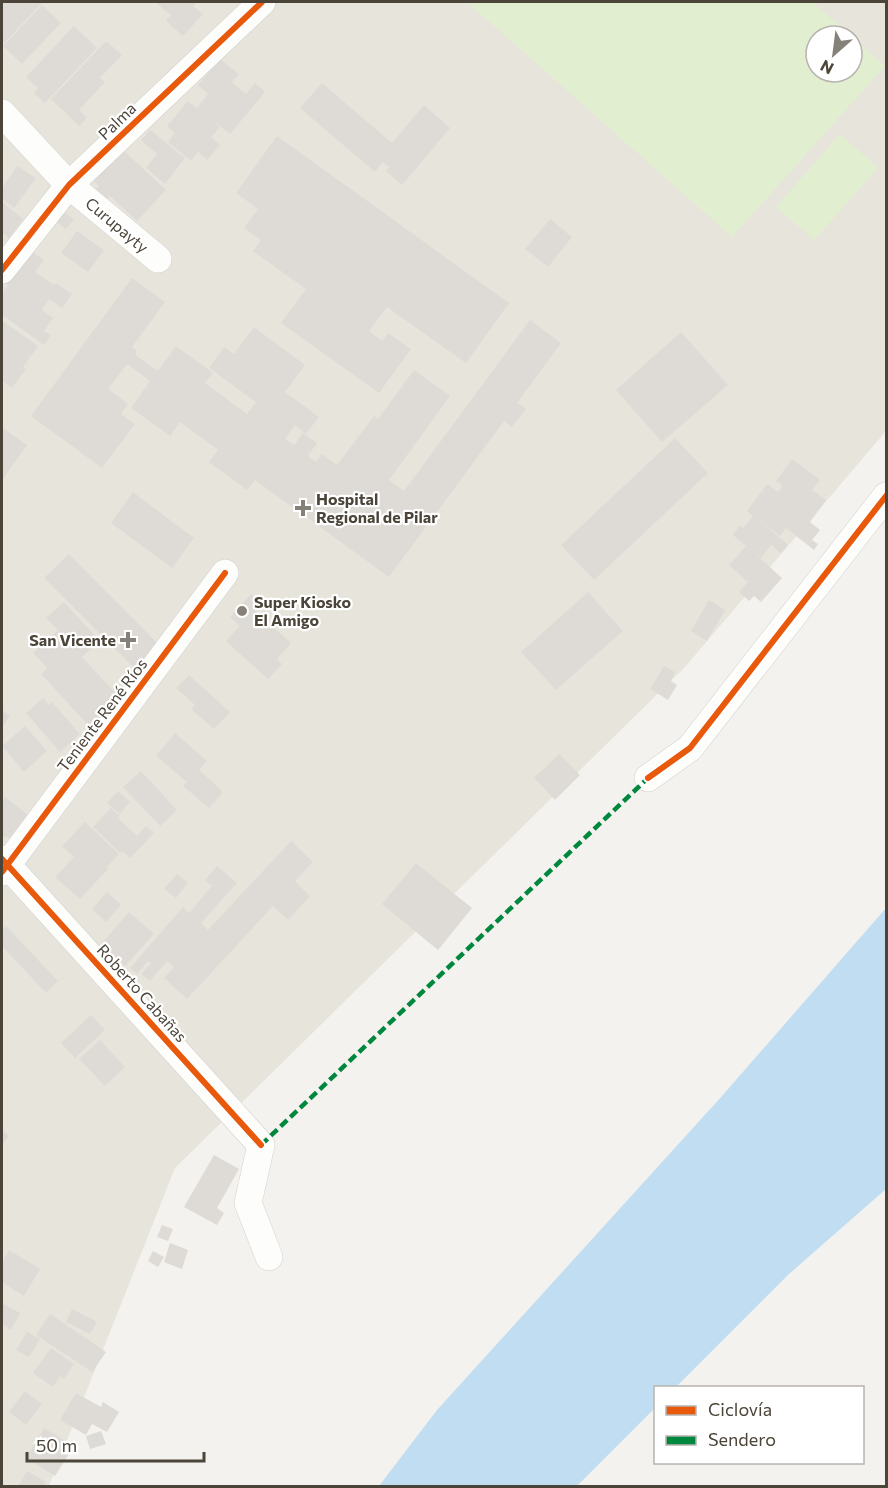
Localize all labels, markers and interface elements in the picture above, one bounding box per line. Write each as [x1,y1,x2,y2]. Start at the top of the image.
north arrow [804,24,864,84]
text: N [817,56,836,79]
street label: Palma [94,98,139,143]
street label: Curupayty [82,193,153,256]
place label: Hospital Regional de Pilar [316,489,438,526]
marker: Hospital Regional de Pilar [294,499,312,517]
place label: Super Kiosko El Amigo [254,592,352,629]
marker: Super Kiosko El Amigo [235,604,249,618]
place label: San Vicente [29,630,116,649]
marker: San Vicente [121,633,135,647]
street label: Teniente René Ríos [53,654,150,775]
street label: Roberto Cabañas [93,940,191,1046]
legend [654,1386,864,1464]
text: Ciclovía [708,1398,772,1420]
scale bar [27,1425,204,1463]
text: Sendero [708,1428,776,1450]
text: 50 m [36,1434,77,1456]

